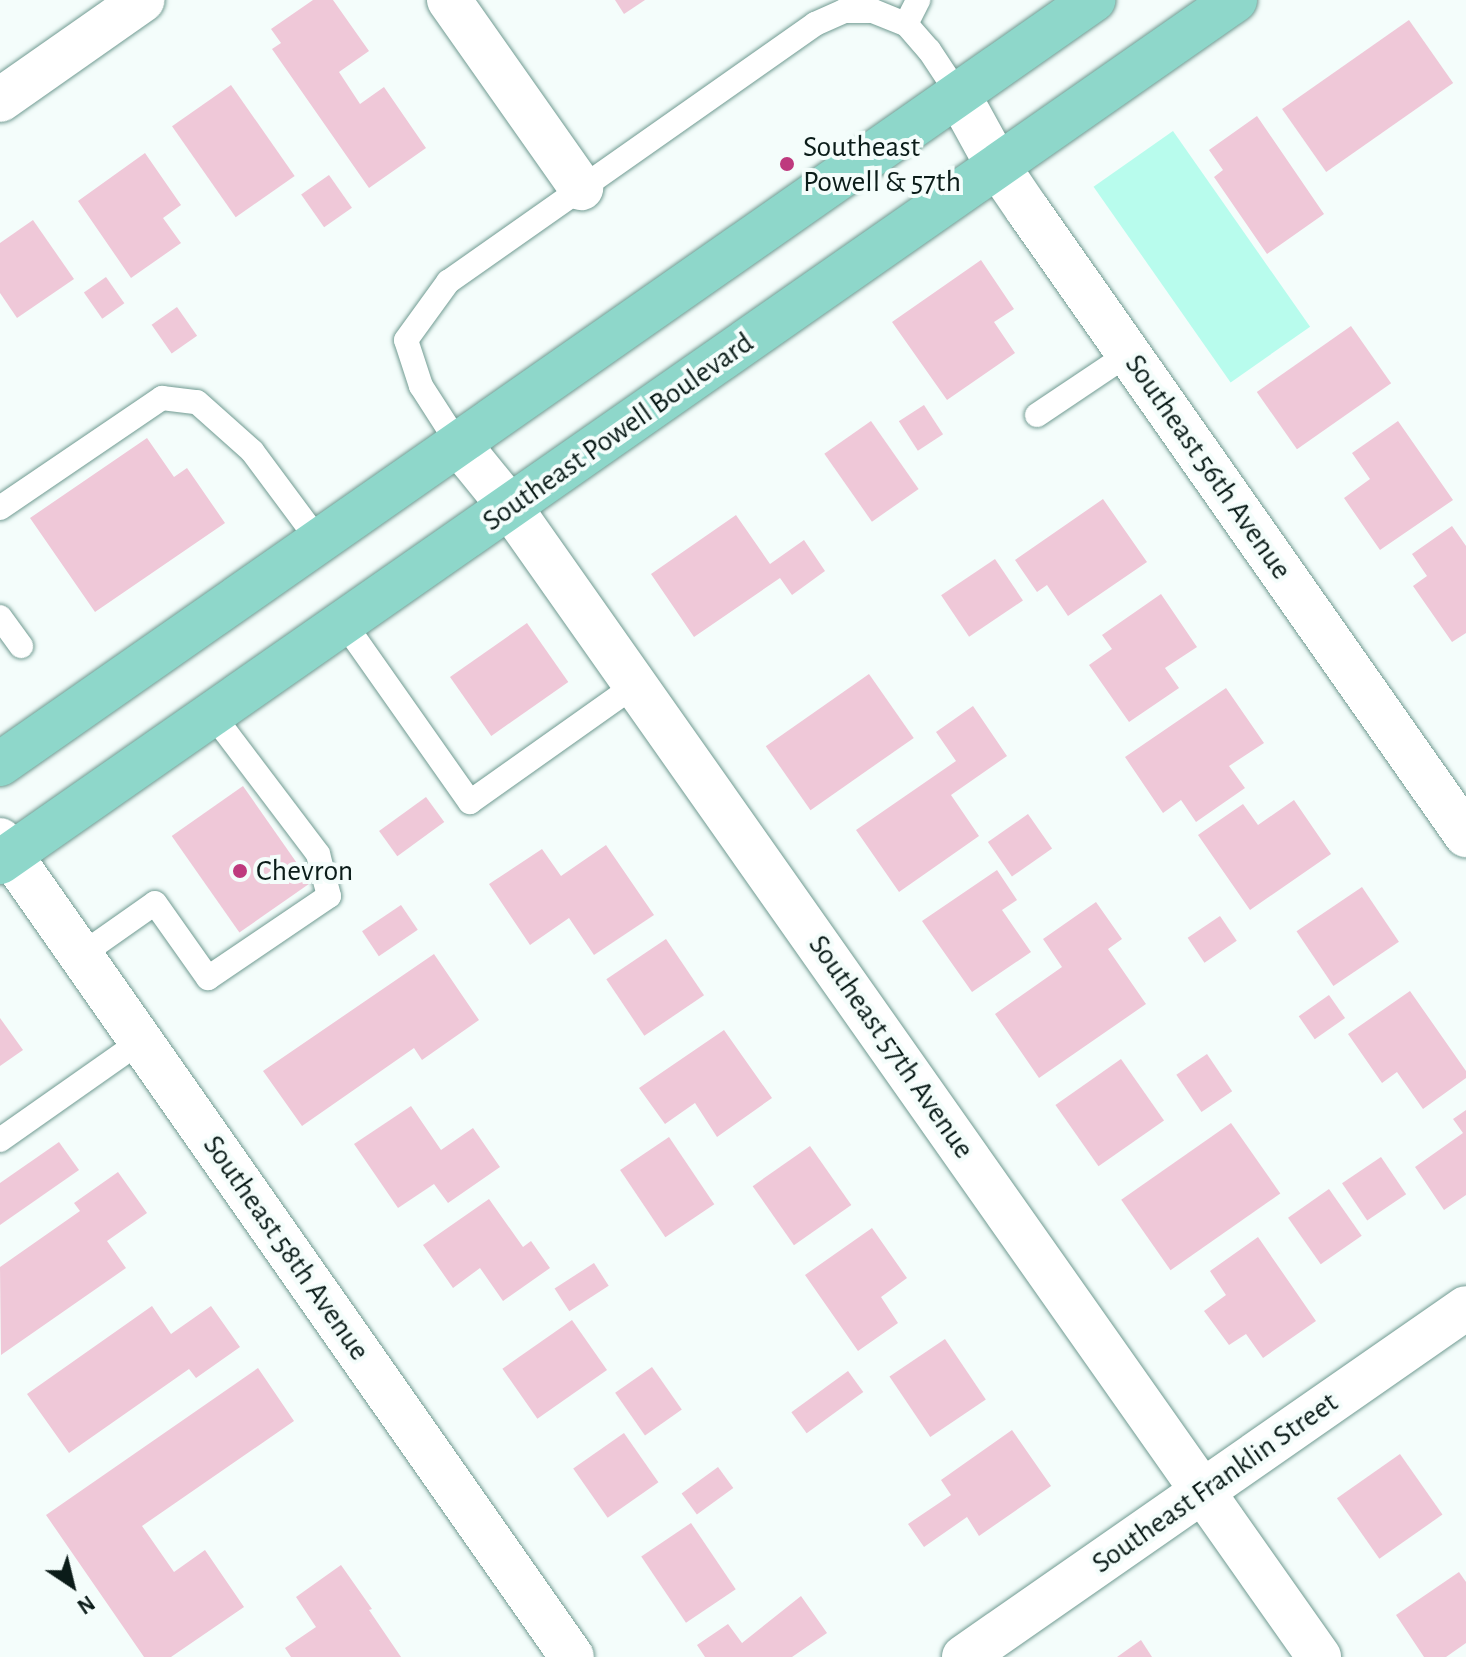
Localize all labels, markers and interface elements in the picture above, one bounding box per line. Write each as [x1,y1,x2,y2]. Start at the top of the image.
place label: Southeast Powell & 57th [803,129,961,200]
marker: Southeast Powell & 57th [778,155,796,173]
street label: Southeast Powell Boulevard [476,325,760,539]
street label: Southeast 56th Avenue [1117,348,1299,586]
place label: Chevron [256,853,353,889]
marker: Chevron [231,862,249,880]
street label: Southeast 57th Avenue [800,928,982,1166]
street label: Southeast 58th Avenue [195,1129,377,1367]
street label: Southeast Franklin Street [1085,1385,1345,1581]
north arrow [32,1545,112,1625]
text: N [73,1591,98,1618]

